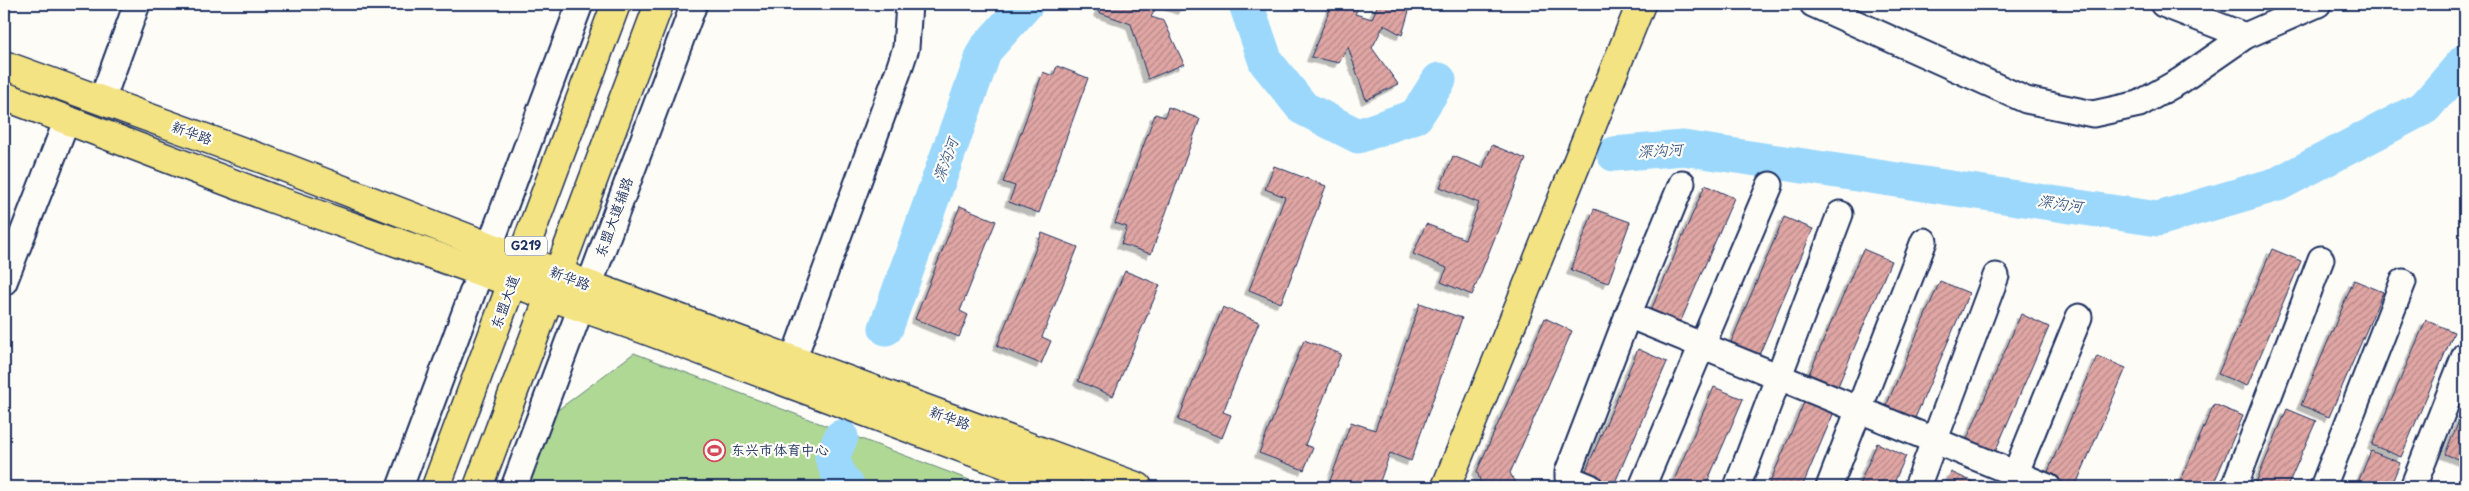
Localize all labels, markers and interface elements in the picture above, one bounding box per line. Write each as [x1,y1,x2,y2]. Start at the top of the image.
street label: 新华路 [169,115,215,150]
water label: 深沟河 [926,132,964,185]
water label: 深沟河 [1637,137,1686,162]
street label: 东盟大道辅路 [589,174,638,260]
water label: 深沟河 [2036,188,2087,217]
road number: G219 [505,237,547,256]
street label: 新华路 [547,260,594,295]
street label: 东盟大道 [485,272,524,332]
street label: 新华路 [927,400,973,435]
sports icon: 东兴市体育中心 [703,438,727,462]
place label: 东兴市体育中心 [731,439,829,460]

